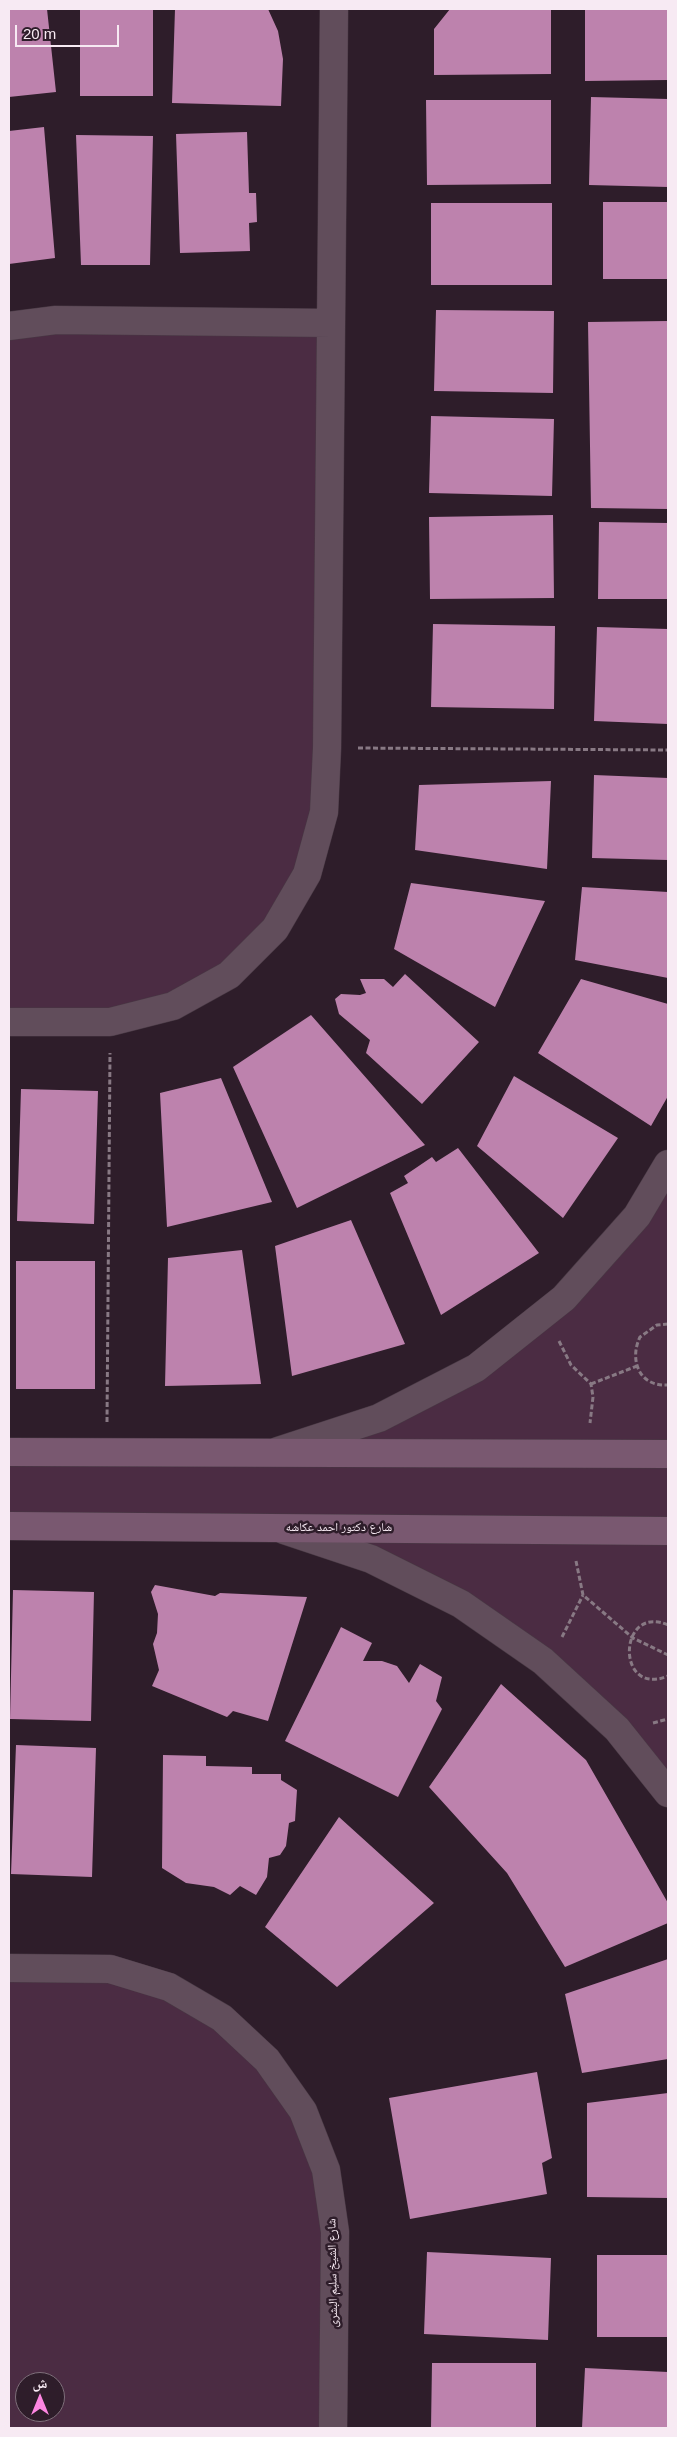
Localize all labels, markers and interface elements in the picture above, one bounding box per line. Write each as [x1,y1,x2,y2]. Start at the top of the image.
scale bar [18,15,121,47]
text: 20 m [23,25,56,42]
street label: شارع دكتور احمد عكاشه [286,1521,392,1535]
street label: شارع الشيخ سليم البشرى [325,2218,341,2328]
north arrow [15,2372,65,2422]
text: ش [33,2375,47,2391]

